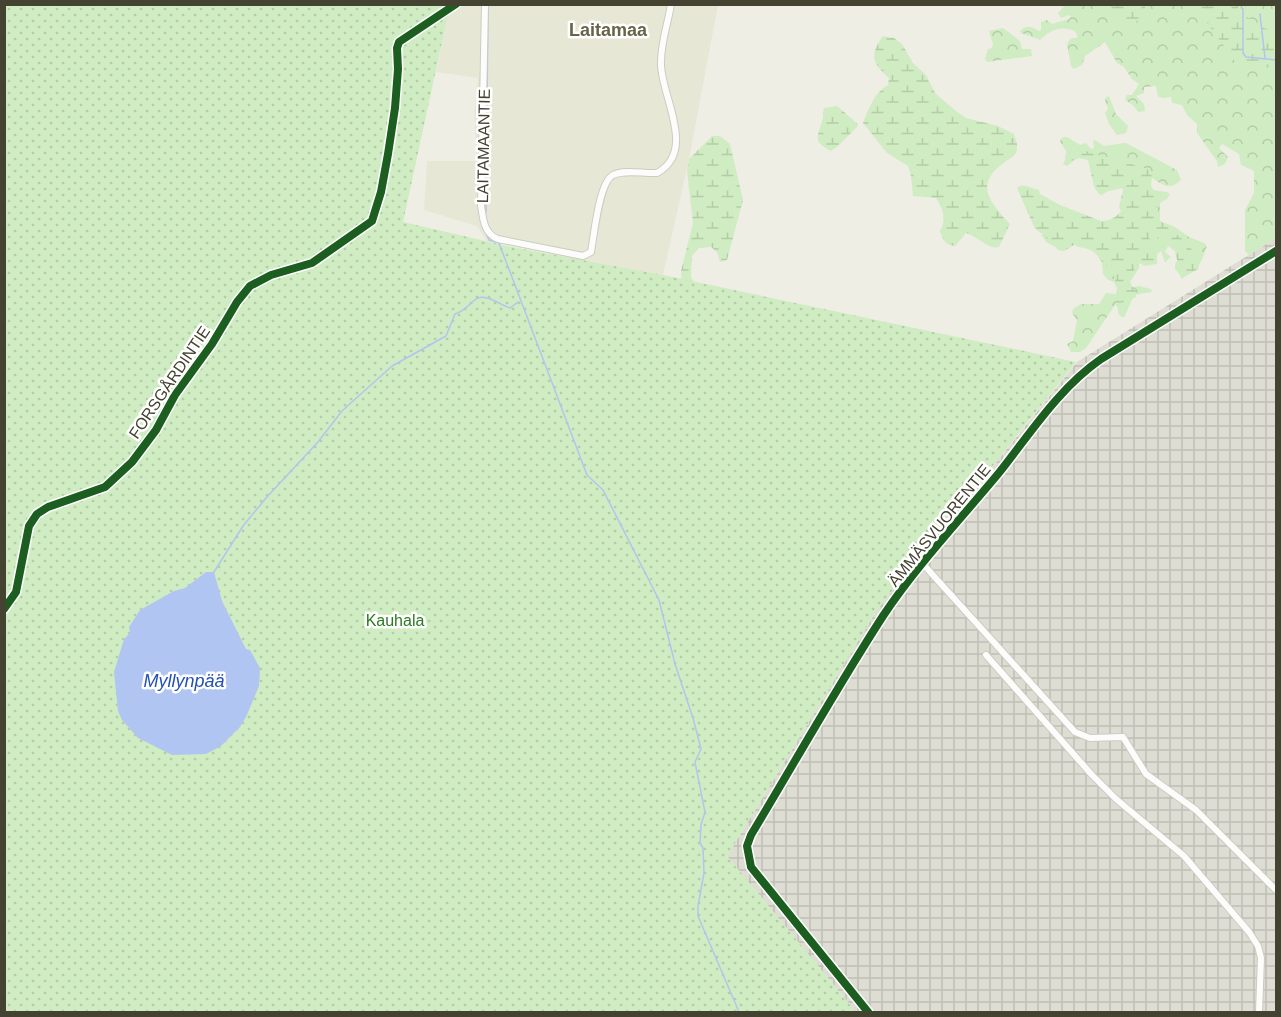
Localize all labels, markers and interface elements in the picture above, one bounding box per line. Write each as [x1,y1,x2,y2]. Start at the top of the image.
district label: Laitamaa [569,20,648,40]
street label: LAITAMAANTIE [474,89,493,203]
street label: FORSGÅRDINTIE [125,322,213,442]
street label: ÄMMÄSVUORENTIE [885,461,994,590]
park label: Kauhala [366,612,424,629]
water label: Myllynpää [143,671,225,691]

